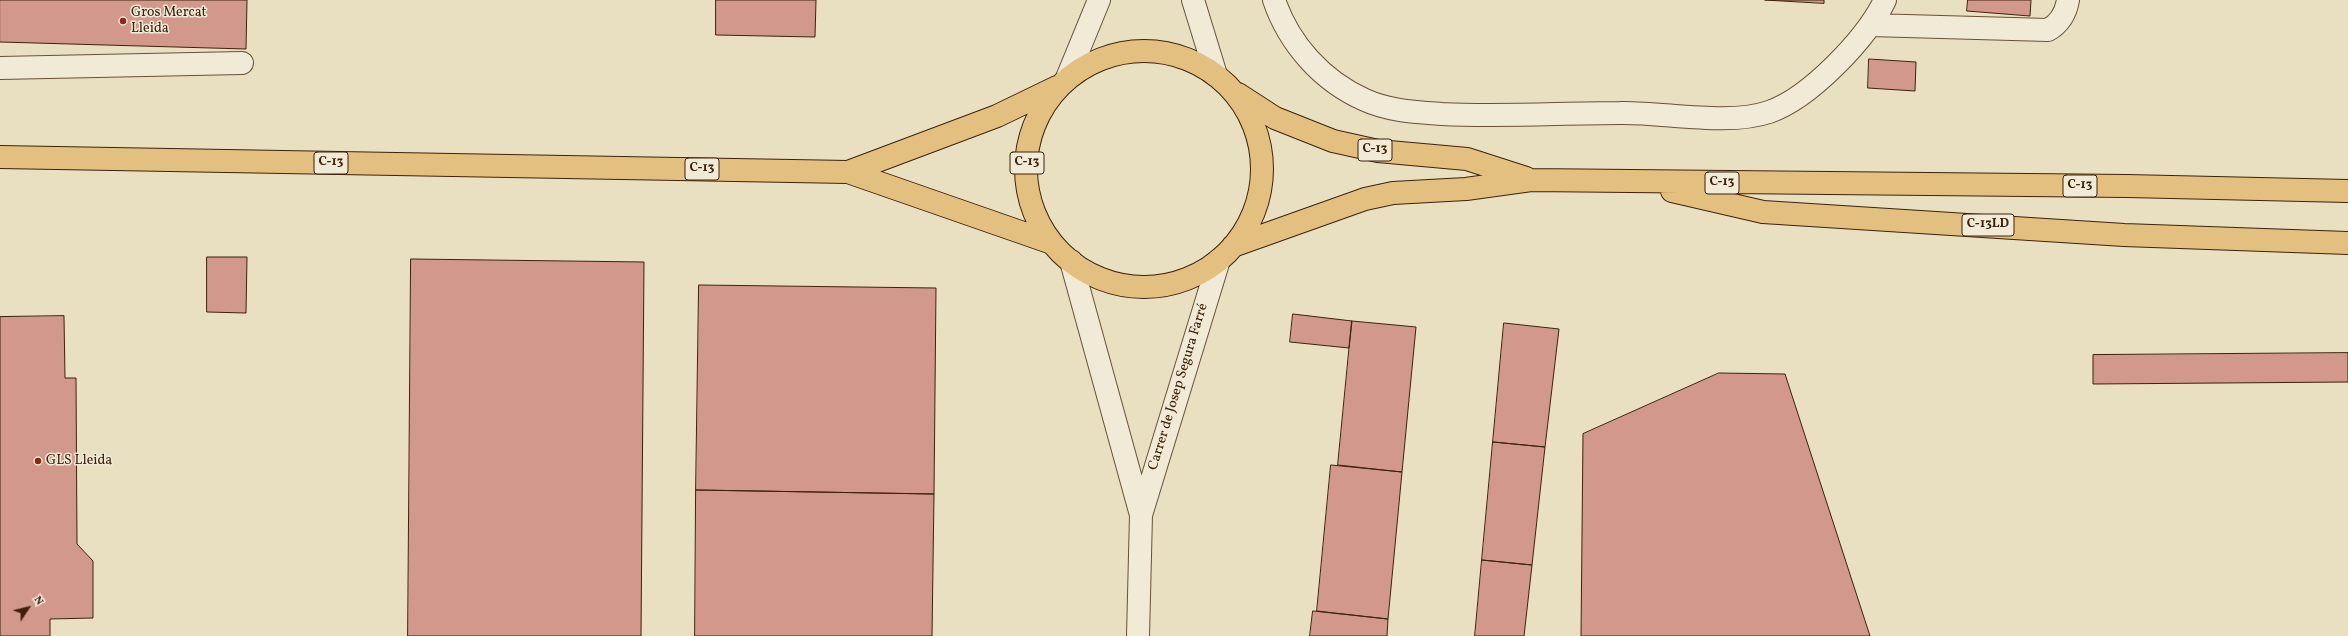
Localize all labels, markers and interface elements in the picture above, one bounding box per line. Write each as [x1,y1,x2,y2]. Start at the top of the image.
place label: Gros Mercat Lleida [131,5,207,38]
marker: Gros Mercat Lleida [118,16,128,26]
road number: C-13 [1358,139,1392,161]
road number: C-13 [314,152,348,174]
road number: C-13 [1010,152,1044,174]
road number: C-13 [685,158,719,180]
road number: C-13 [1705,172,1739,194]
road number: C-13 [2063,175,2097,197]
road number: C-13LD [1962,214,2014,236]
street label: Carrer de Josep Segura Farré [1146,302,1212,472]
place label: GLS Lleida [46,453,112,469]
marker: GLS Lleida [33,456,43,466]
north arrow [8,588,48,628]
text: N [30,593,47,608]

